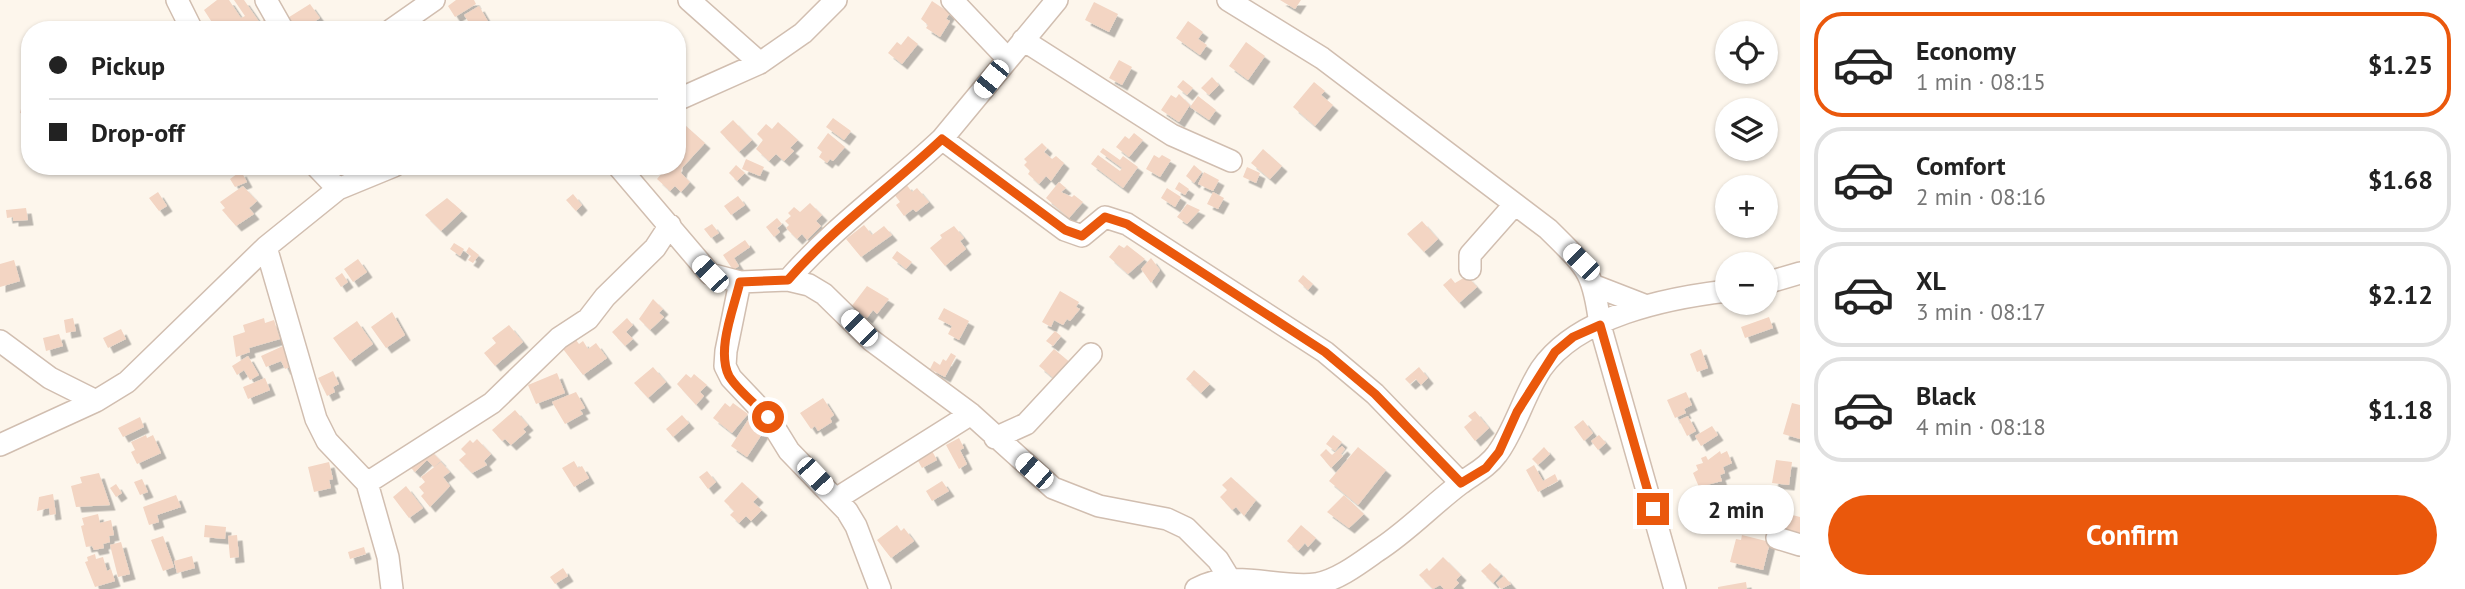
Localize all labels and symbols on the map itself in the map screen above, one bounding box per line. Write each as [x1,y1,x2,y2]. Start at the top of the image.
car [970,56,1013,102]
car [1559,240,1604,284]
car [688,252,733,296]
car [837,306,882,350]
route start [752,401,784,433]
car [1012,449,1057,493]
car [793,453,838,499]
callout: 2 min [1678,484,1793,534]
route end [1637,493,1669,525]

